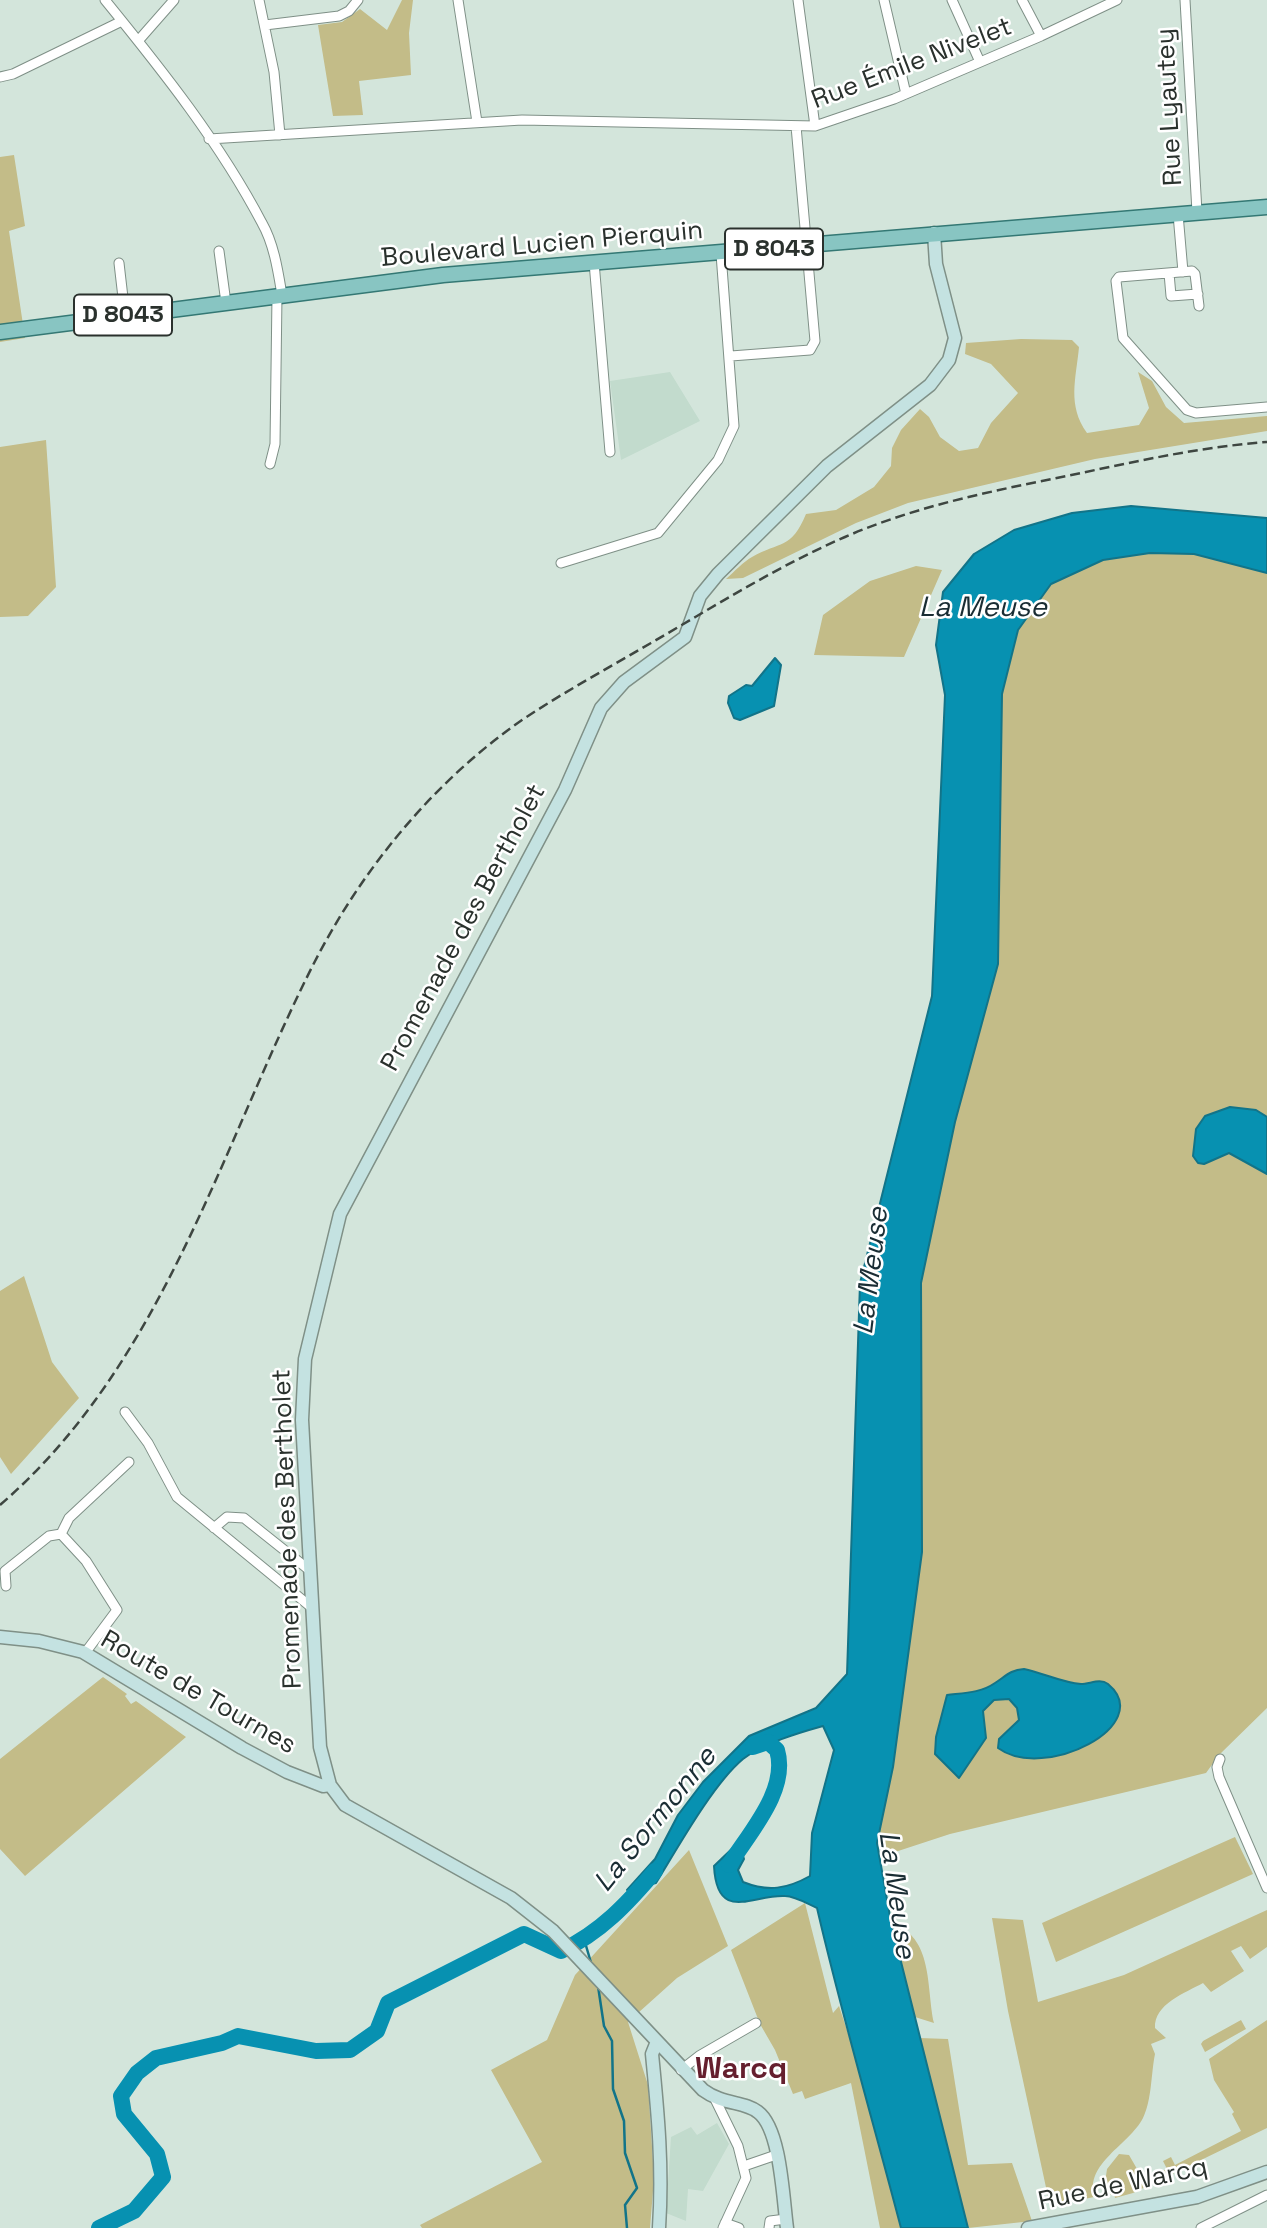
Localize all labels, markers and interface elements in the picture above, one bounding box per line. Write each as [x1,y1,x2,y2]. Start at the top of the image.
street label: Rue Émile Nivelet [807,11,1017,117]
street label: Rue Lyautey [1150,27,1190,187]
street label: Boulevard Lucien Pierquin [380,215,704,275]
road number: D 8043 [725,228,823,270]
road number: D 8043 [74,294,172,336]
water label: La Meuse [919,591,1047,625]
street label: Promenade des Bertholet [375,779,553,1077]
water label: La Meuse [848,1206,896,1336]
street label: Promenade des Bertholet [267,1368,309,1690]
street label: Route de Tournes [95,1624,301,1762]
water label: La Sormonne [588,1741,724,1899]
water label: La Meuse [870,1829,922,1961]
district label: Warcq [695,2052,787,2088]
street label: Rue de Warcq [1036,2152,1210,2218]

